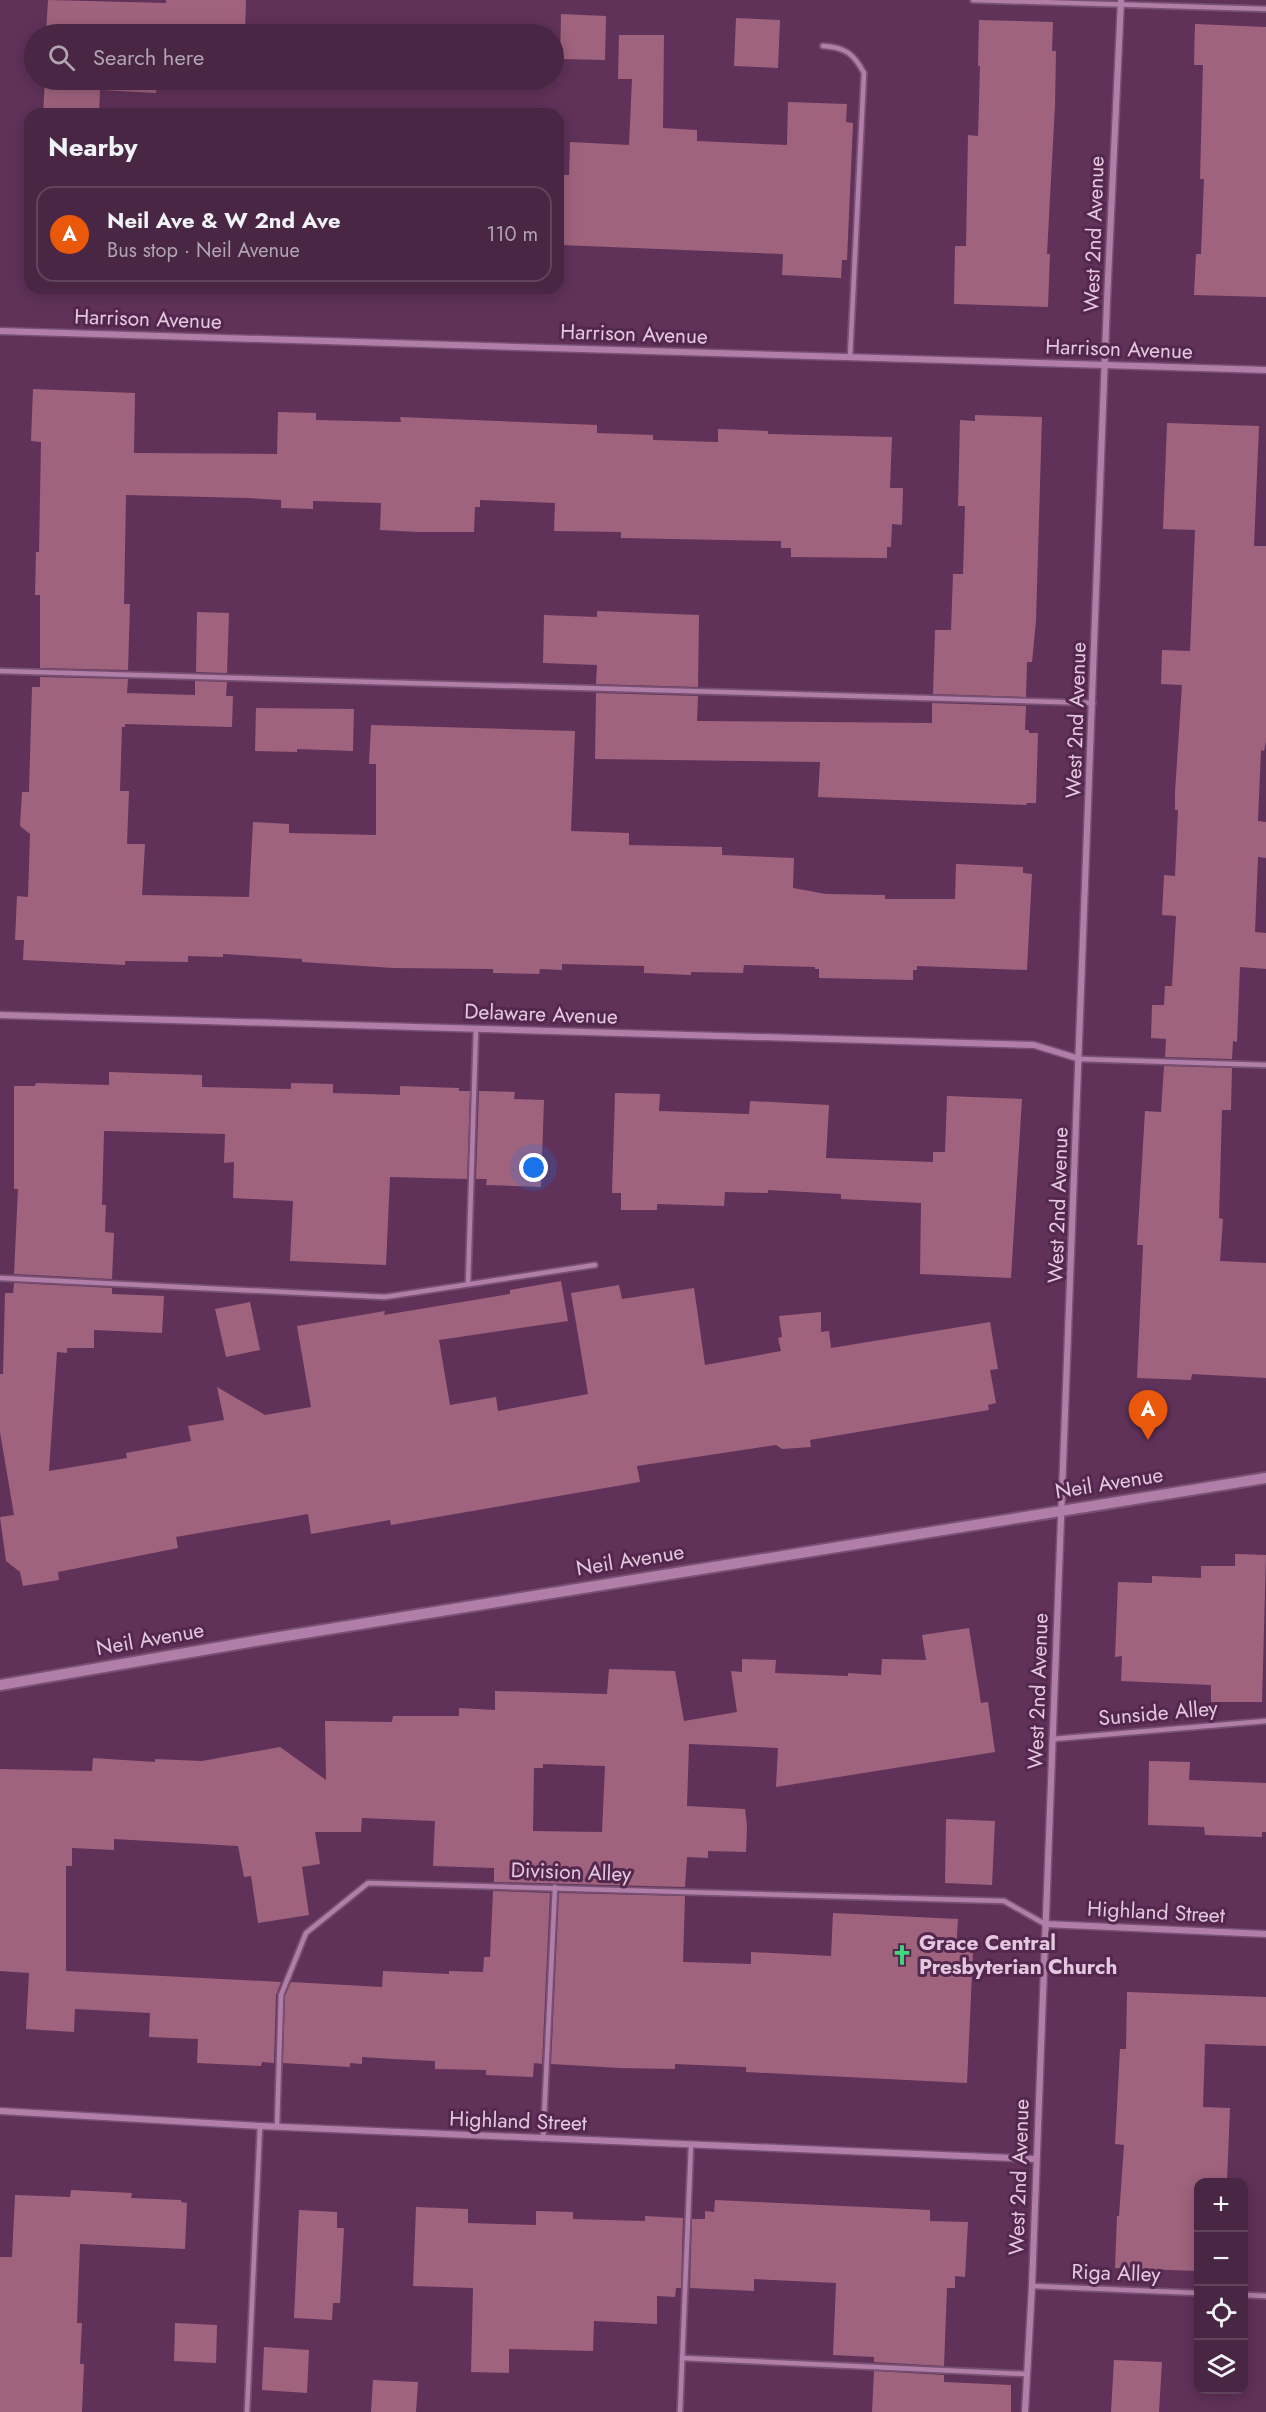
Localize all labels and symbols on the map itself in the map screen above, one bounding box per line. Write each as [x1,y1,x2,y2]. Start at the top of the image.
street label: West 2nd Avenue [1076,155,1112,313]
street label: Harrison Avenue [74,301,222,337]
street label: Harrison Avenue [560,316,708,352]
street label: Harrison Avenue [1045,331,1193,367]
street label: West 2nd Avenue [1058,641,1094,799]
street label: Delaware Avenue [464,996,619,1032]
street label: West 2nd Avenue [1040,1126,1076,1284]
your location [519,1153,548,1182]
pin: A [1128,1390,1168,1440]
street label: Neil Avenue [1053,1460,1165,1506]
street label: Neil Avenue [574,1537,686,1583]
street label: West 2nd Avenue [1020,1612,1056,1770]
street label: Neil Avenue [94,1615,206,1663]
street label: Sunside Alley [1097,1693,1220,1733]
street label: Division Alley [510,1855,632,1889]
street label: Highland Street [1086,1893,1226,1931]
place label: Grace Central Presbyterian Church [919,1928,1117,1982]
church icon: Grace Central Presbyterian Church [890,1943,914,1967]
street label: West 2nd Avenue [1001,2098,1037,2256]
street label: Highland Street [449,2104,587,2138]
street label: Riga Alley [1071,2256,1162,2290]

